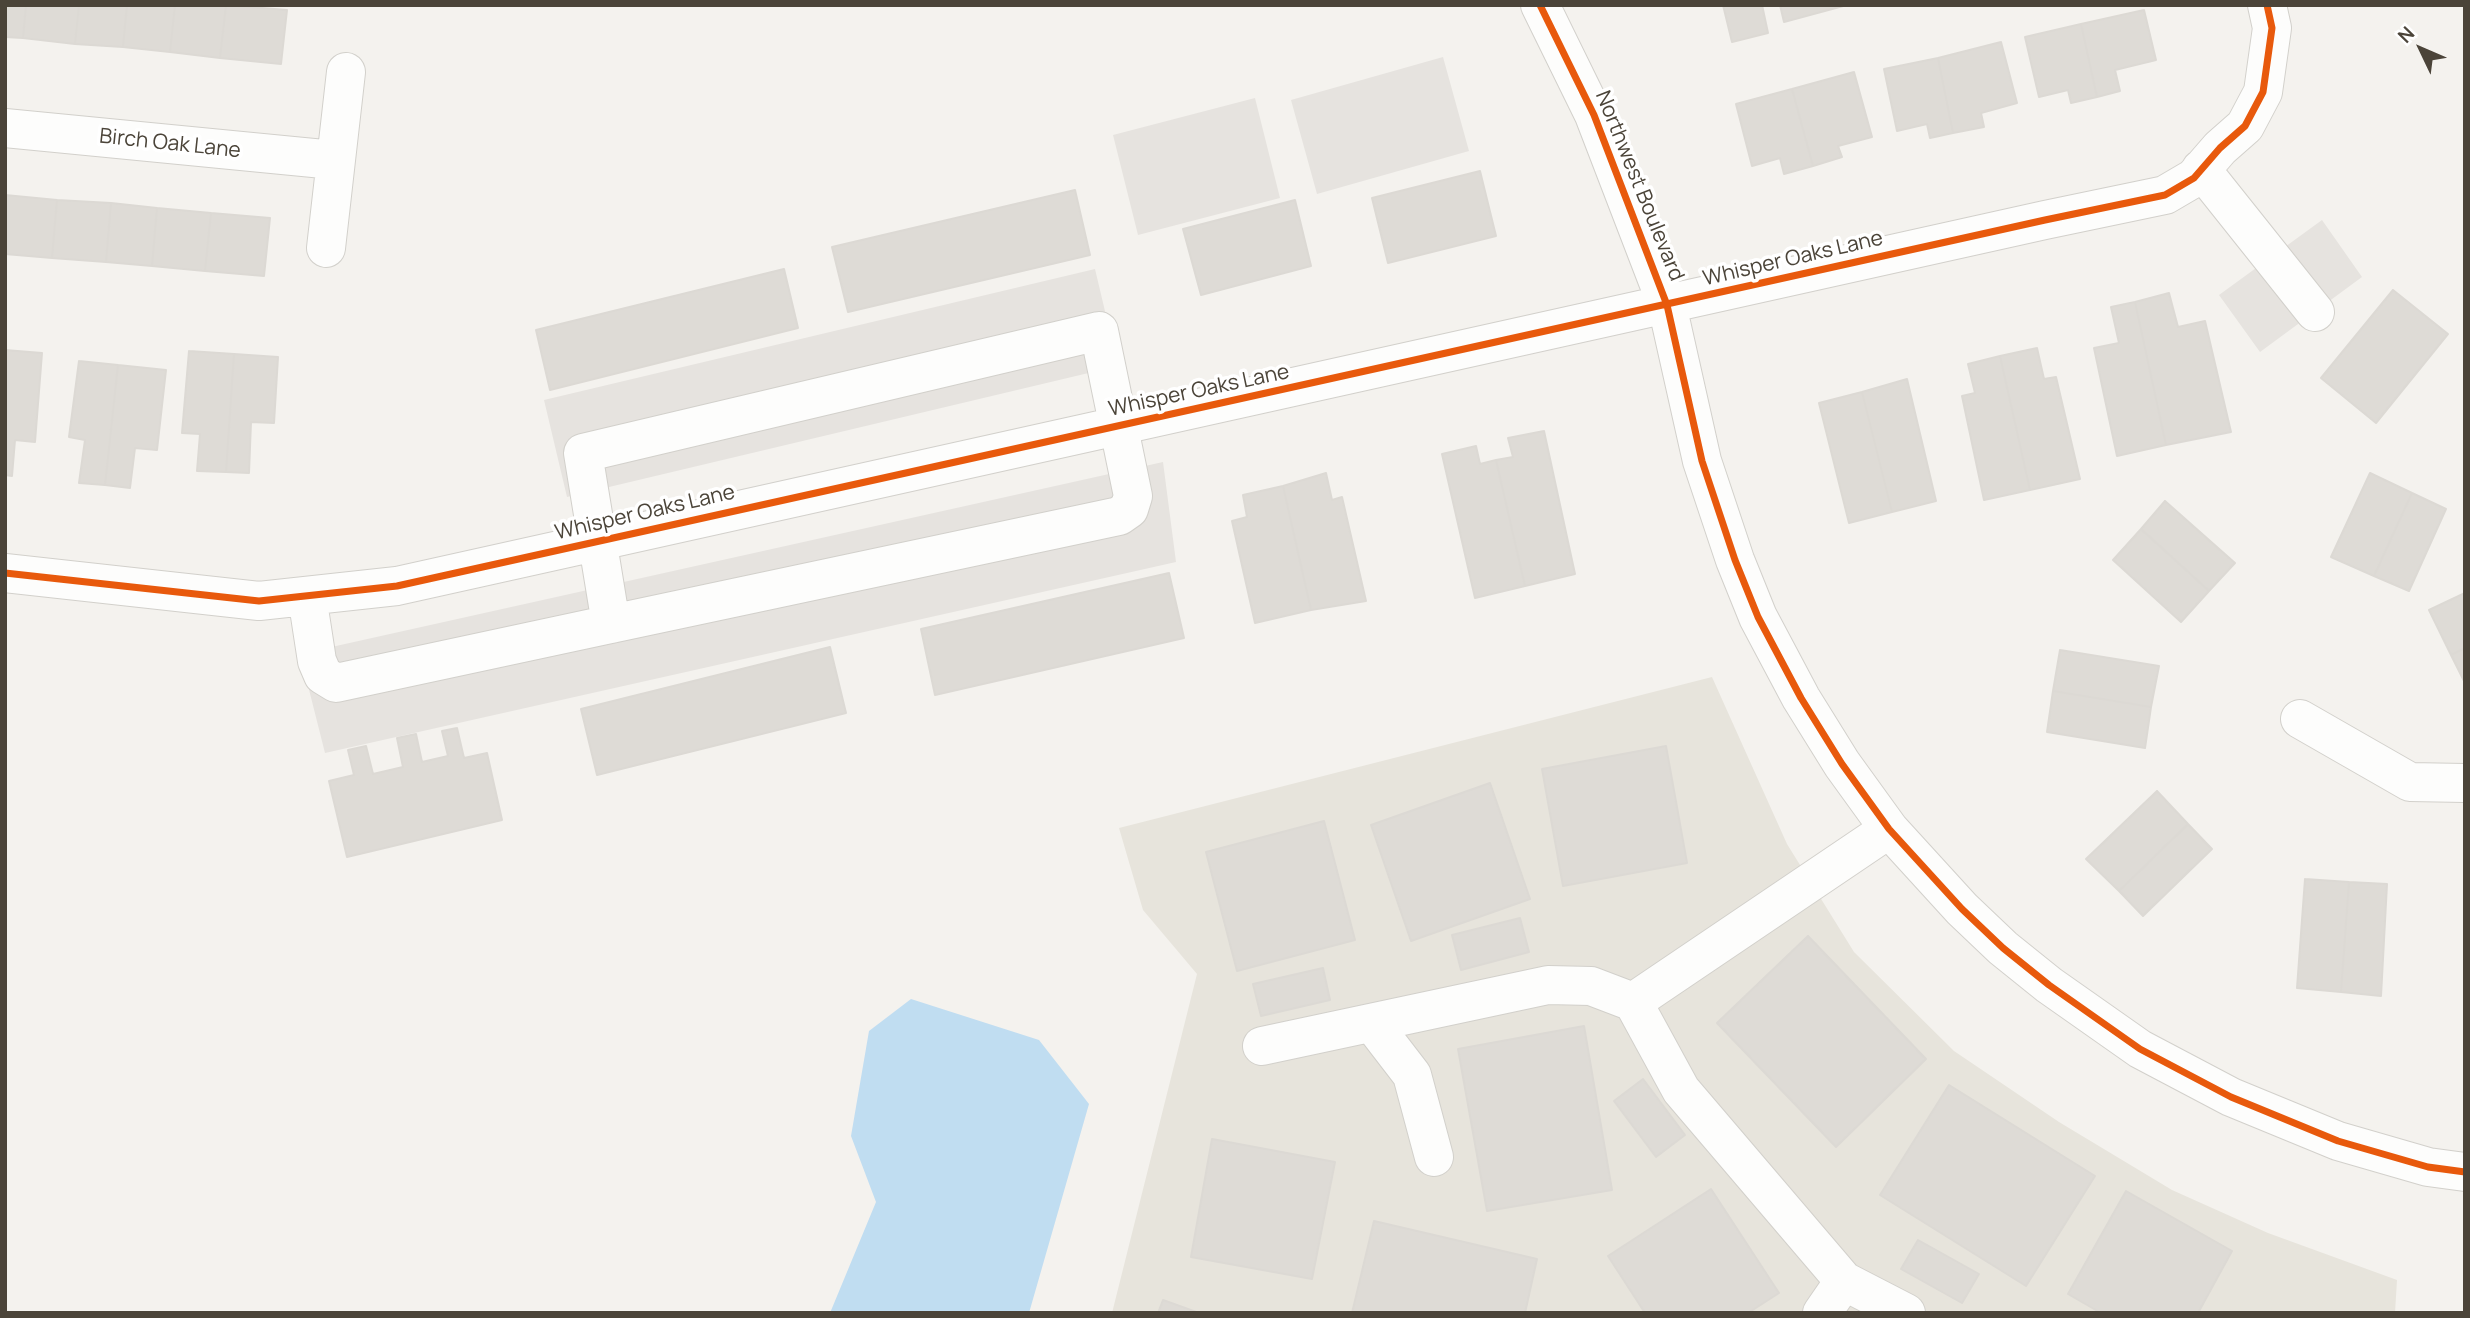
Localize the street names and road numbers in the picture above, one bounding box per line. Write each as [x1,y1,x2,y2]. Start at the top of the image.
street label: Northwest Boulevard [1589,87,1689,285]
street label: Birch Oak Lane [98,124,242,164]
street label: Whisper Oaks Lane [1701,226,1885,292]
street label: Whisper Oaks Lane [1106,360,1292,422]
street label: Whisper Oaks Lane [553,480,737,546]

